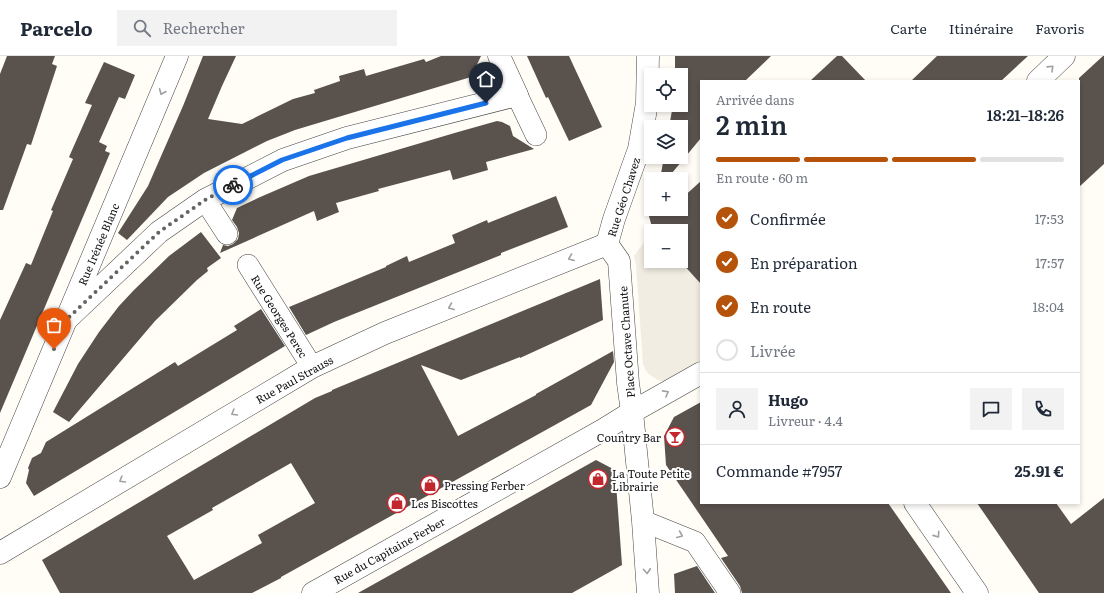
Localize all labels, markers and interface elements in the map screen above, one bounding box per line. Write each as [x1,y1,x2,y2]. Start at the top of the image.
search box [117,10,397,46]
text: Parcelo [20,14,93,42]
text: Rechercher [163,16,245,39]
icon: search [131,17,153,39]
text: Carte [890,18,927,38]
text: Itinéraire [949,18,1013,38]
text: Favoris [1035,18,1084,38]
pin [469,62,503,103]
one-way arrow [1046,66,1054,73]
icon: home [475,68,497,90]
map controls [644,68,688,268]
button: locate [644,68,688,112]
one-way arrow [159,87,167,95]
text: Arrivée dans [716,90,794,109]
text: 18:21–18:26 [987,103,1064,126]
text: 2 min [716,104,787,143]
button: layers [644,120,688,164]
street label: Rue Géo Chavez [603,155,644,239]
courier [213,165,253,205]
text: En route · 60 m [716,168,808,187]
button: + [644,172,688,216]
icon: bike [222,174,244,196]
street label: Rue Irénée Blanc [73,200,123,288]
icon: check [716,207,738,229]
text: Confirmée [750,207,826,230]
text: 17:53 [1035,209,1064,228]
button: − [644,224,688,268]
icon: check [716,251,738,273]
text: En préparation [750,251,858,274]
text: 17:57 [1035,253,1064,272]
one-way arrow [568,254,575,262]
street label: Rue Georges Perec [248,271,312,361]
street label: Place Octave Chanute [614,285,638,398]
icon: check [716,295,738,317]
text: En route [750,295,811,318]
text: 18:04 [1033,297,1064,316]
one-way arrow [447,302,454,310]
pin [37,308,71,349]
icon: bag [43,314,65,336]
text: Livrée [750,339,796,362]
street label: Rue Paul Strauss [253,351,335,407]
button: person [716,388,758,430]
text: Hugo [768,388,808,411]
button: chat [970,388,1012,430]
button: phone [1022,388,1064,430]
one-way arrow [662,390,669,397]
one-way arrow [231,408,238,416]
text: Livreur · 4.4 [768,411,843,430]
bar icon: Country Bar [664,426,686,448]
place label: Country Bar [597,429,662,445]
text: Commande #7957 [716,459,842,482]
text: 25.91 € [1015,459,1064,482]
place label: La Toute Petite Librairie [612,465,690,494]
shop icon: La Toute Petite Librairie [587,468,609,490]
shop icon: Pressing Ferber [419,474,441,496]
one-way arrow [119,475,126,482]
place label: Pressing Ferber [444,477,526,493]
shop icon: Les Biscottes [386,492,408,514]
place label: Les Biscottes [411,495,478,511]
street label: Rue du Capitaine Ferber [330,512,448,587]
one-way arrow [676,531,683,539]
one-way arrow [932,531,940,538]
one-way arrow [642,568,651,574]

